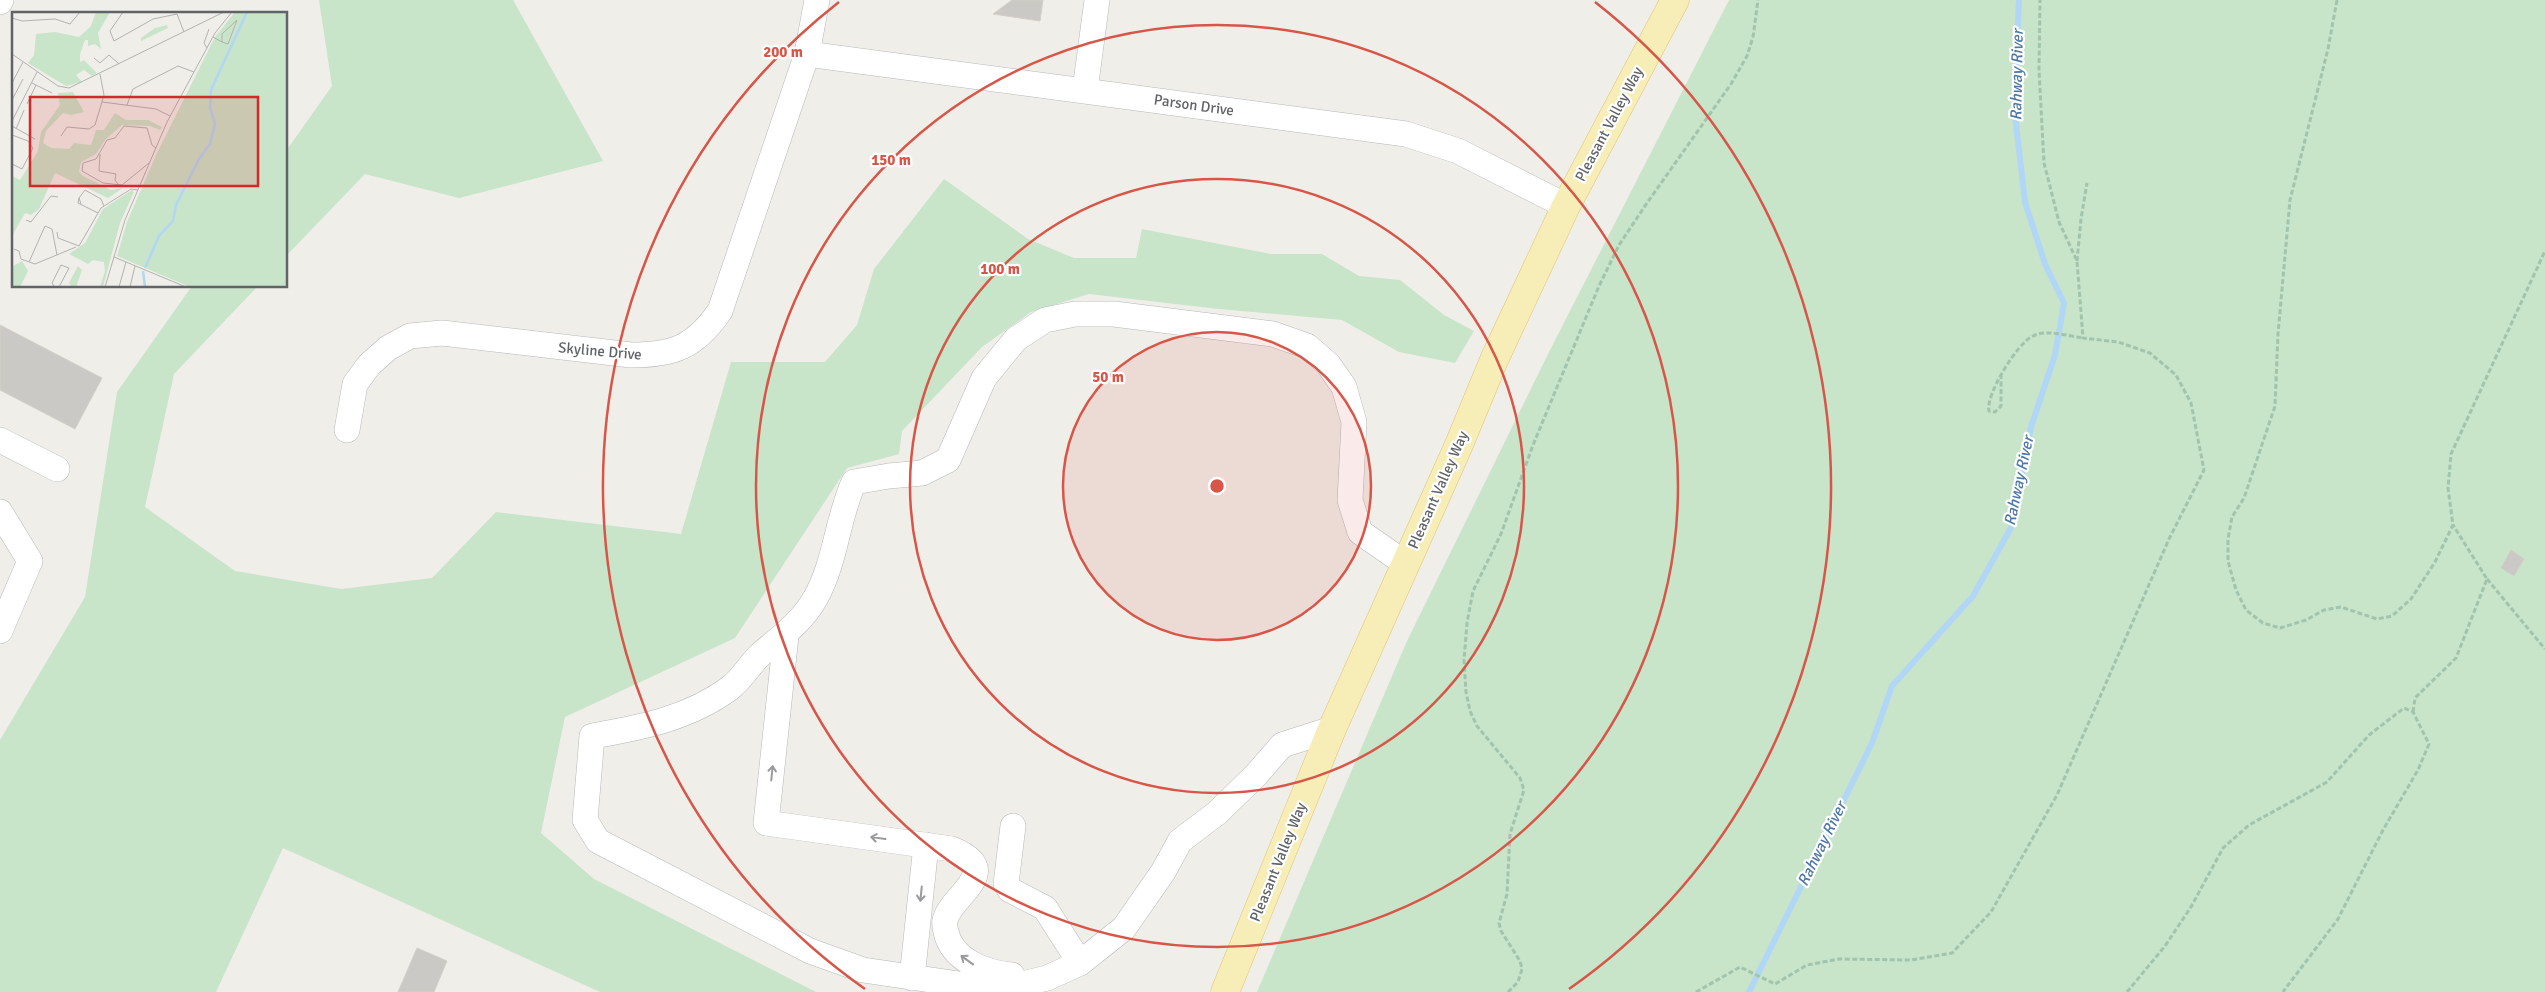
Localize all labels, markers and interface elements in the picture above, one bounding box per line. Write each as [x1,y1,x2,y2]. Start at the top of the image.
inset map [12,12,288,288]
water label: Rahway River [2006,27,2028,121]
text: 200 m [763,43,803,61]
street label: Pleasant Valley Way [1571,64,1647,184]
street label: Parson Drive [1153,90,1235,120]
text: 150 m [871,151,911,169]
text: 100 m [980,260,1020,278]
street label: Skyline Drive [557,338,643,364]
text: 50 m [1092,368,1124,386]
street label: Pleasant Valley Way [1404,428,1472,552]
water label: Rahway River [2000,432,2039,528]
centre of rings [1208,477,1226,495]
one-way arrow [767,766,776,782]
water label: Rahway River [1793,797,1852,889]
street label: Pleasant Valley Way [1246,800,1310,924]
one-way arrow [870,833,886,843]
one-way arrow [916,885,926,901]
one-way arrow [960,955,974,965]

